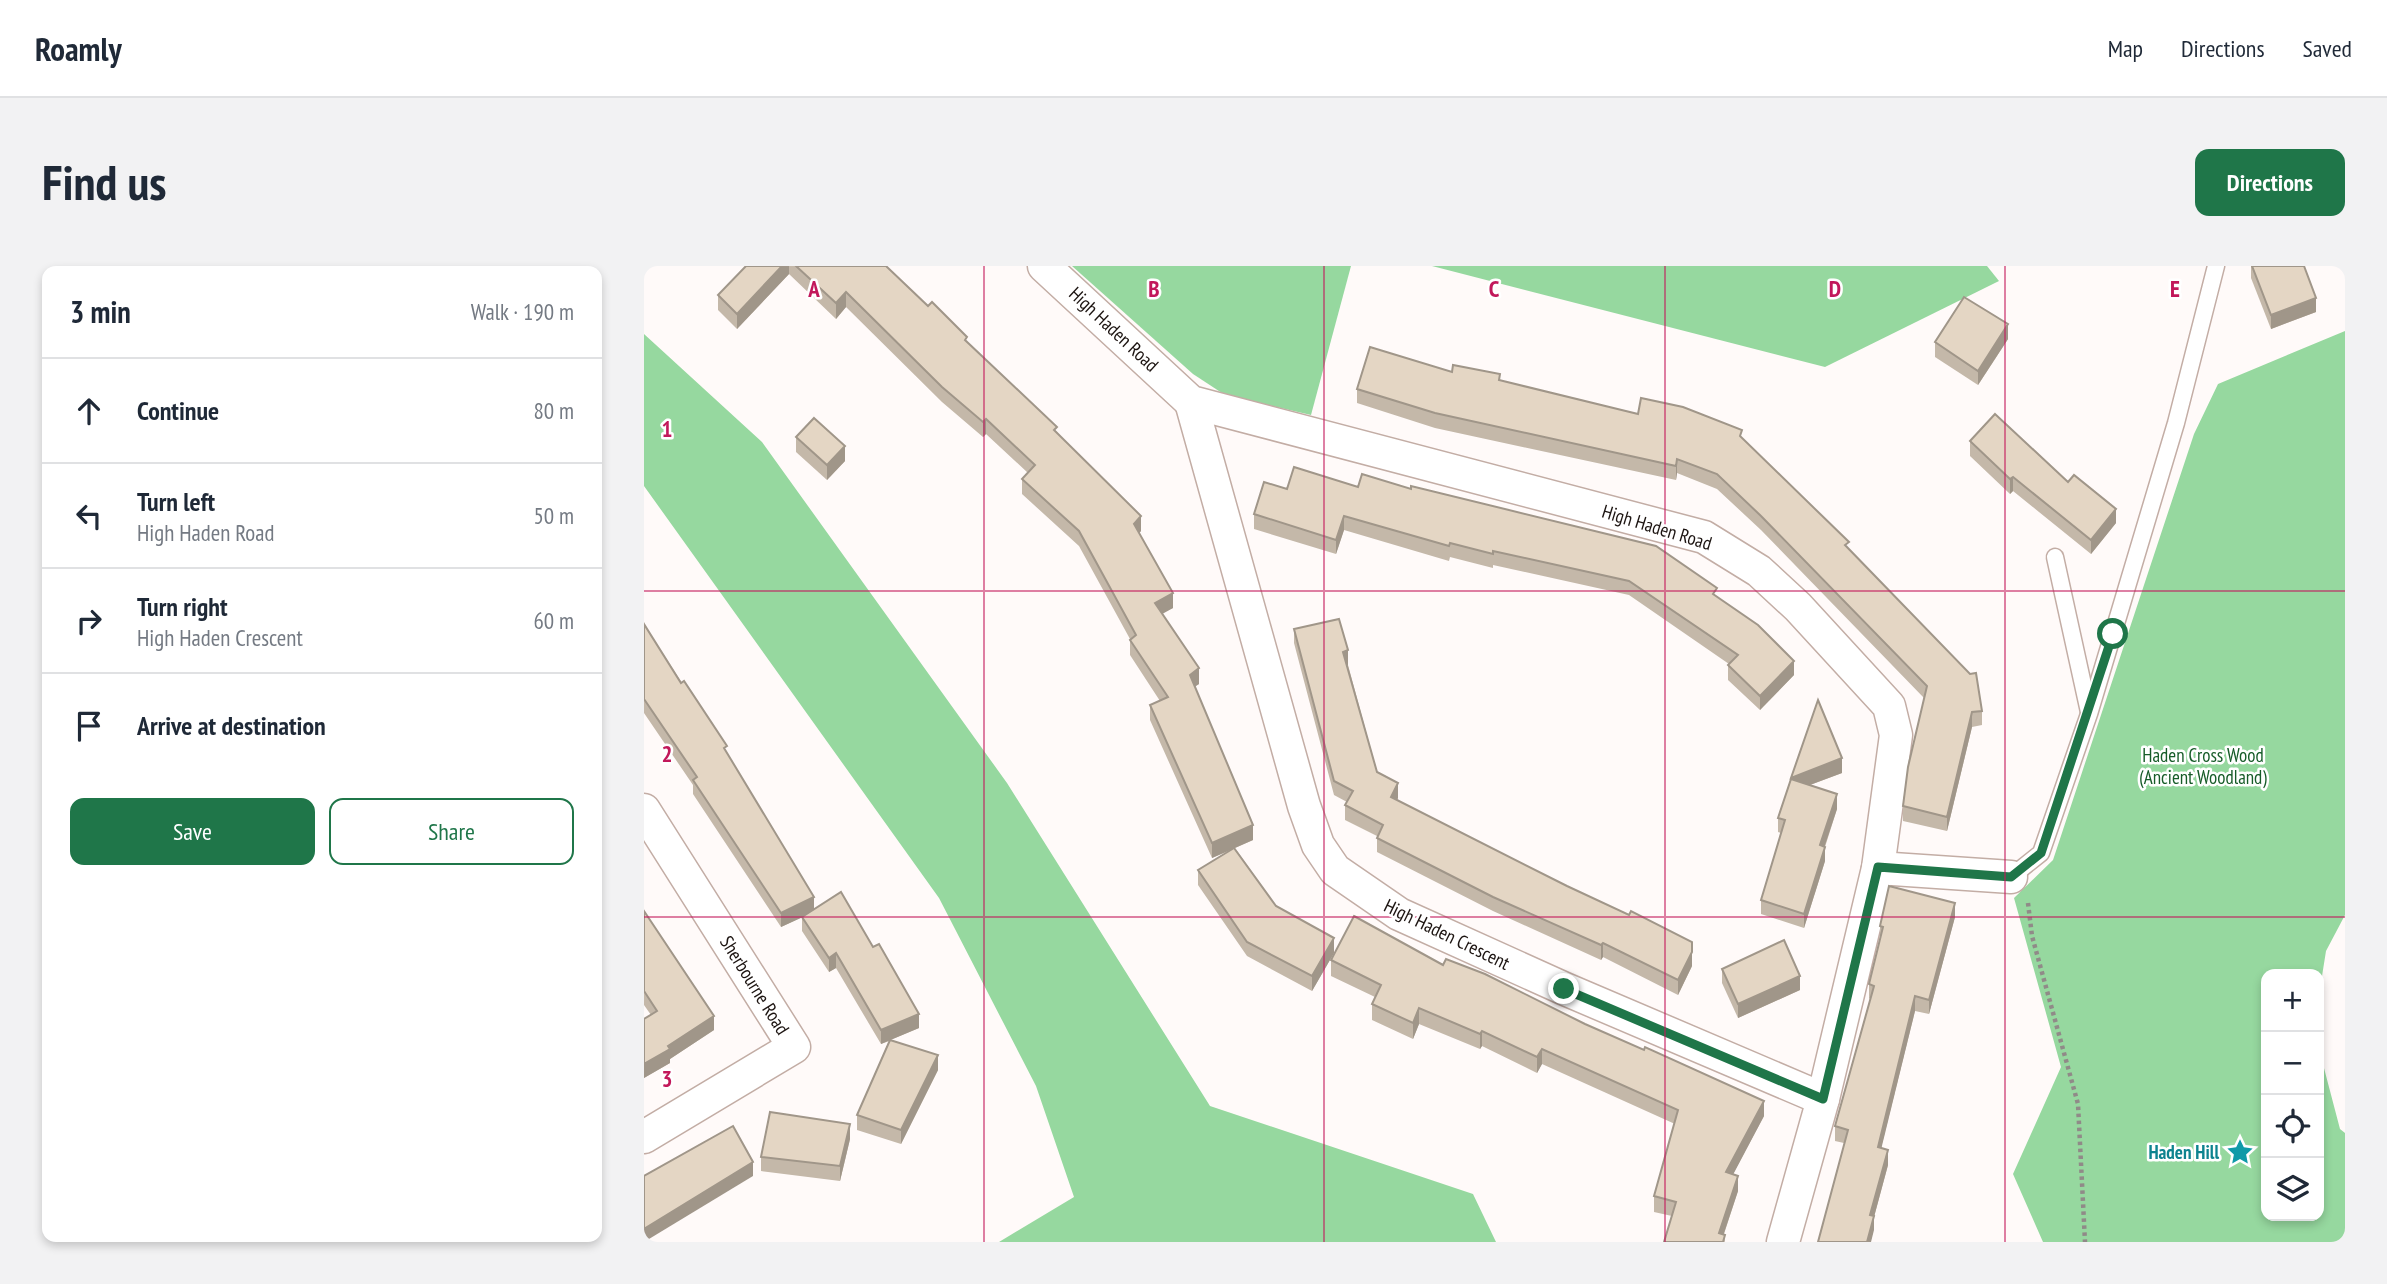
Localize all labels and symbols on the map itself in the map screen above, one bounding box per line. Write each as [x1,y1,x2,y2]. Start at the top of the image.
text: A [807,274,820,303]
text: B [1148,274,1160,303]
text: C [1489,274,1500,303]
text: D [1829,274,1841,303]
text: E [2170,274,2180,303]
street label: High Haden Road [1064,282,1164,376]
text: 1 [662,414,673,443]
street label: High Haden Road [1599,499,1715,555]
route start [2097,618,2128,649]
text: 2 [662,739,673,768]
park label: Haden Cross Wood (Ancient Woodland) [2139,743,2267,789]
street label: High Haden Crescent [1380,893,1514,975]
street label: Sherbourne Road [715,931,795,1039]
route end [1548,973,1579,1004]
text: 3 [662,1064,673,1093]
place icon: Haden Hill [2225,1137,2255,1167]
place label: Haden Hill [2148,1140,2219,1164]

